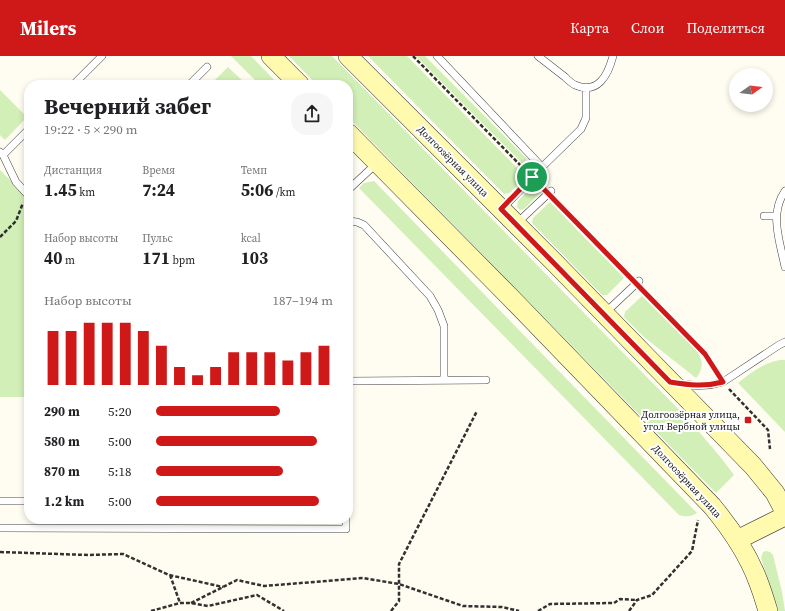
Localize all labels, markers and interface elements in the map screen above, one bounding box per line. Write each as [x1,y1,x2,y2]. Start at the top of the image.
text: Milers [20,15,76,41]
text: Карта [570,18,609,38]
text: Слои [631,18,665,38]
text: Поделиться [687,18,765,38]
north arrow [729,68,773,112]
map controls [729,68,773,112]
text: Вечерний забег [44,91,211,121]
button: share [291,93,333,135]
text: 19:22 · 5 × 290 m [44,121,138,138]
street label: Долгоозёрная улица [415,123,492,200]
pin [515,160,549,194]
text: Дистанция [44,163,102,178]
text: Время [142,163,175,178]
text: Темп [241,163,267,178]
icon: arrive [521,166,543,188]
text: 1.45 [44,178,77,202]
text: 7:24 [142,178,175,202]
text: 5:06 [241,178,273,202]
text: km [77,185,95,200]
text: /km [273,185,296,200]
text: Набор высоты [44,231,118,246]
text: Пульс [142,231,173,246]
text: kcal [241,231,261,246]
text: 40 [44,246,62,270]
text: 171 [142,246,170,270]
text: 103 [241,246,268,270]
text: m [62,253,75,268]
text: bpm [170,253,195,268]
text: Набор высоты [44,292,132,309]
text: 187–194 m [273,292,333,309]
text: 290 m [44,403,80,420]
text: 5:20 [108,403,131,420]
place label: Долгоозёрная улица, угол Вербной улицы [641,408,740,433]
marker: Долгоозёрная улица, угол Вербной улицы [743,415,753,425]
text: 580 m [44,433,80,450]
text: 5:00 [108,433,131,450]
street label: Долгоозёрная улица [650,442,725,521]
text: 870 m [44,463,80,480]
text: 5:18 [108,463,131,480]
text: 1.2 km [44,493,84,510]
text: 5:00 [108,493,131,510]

